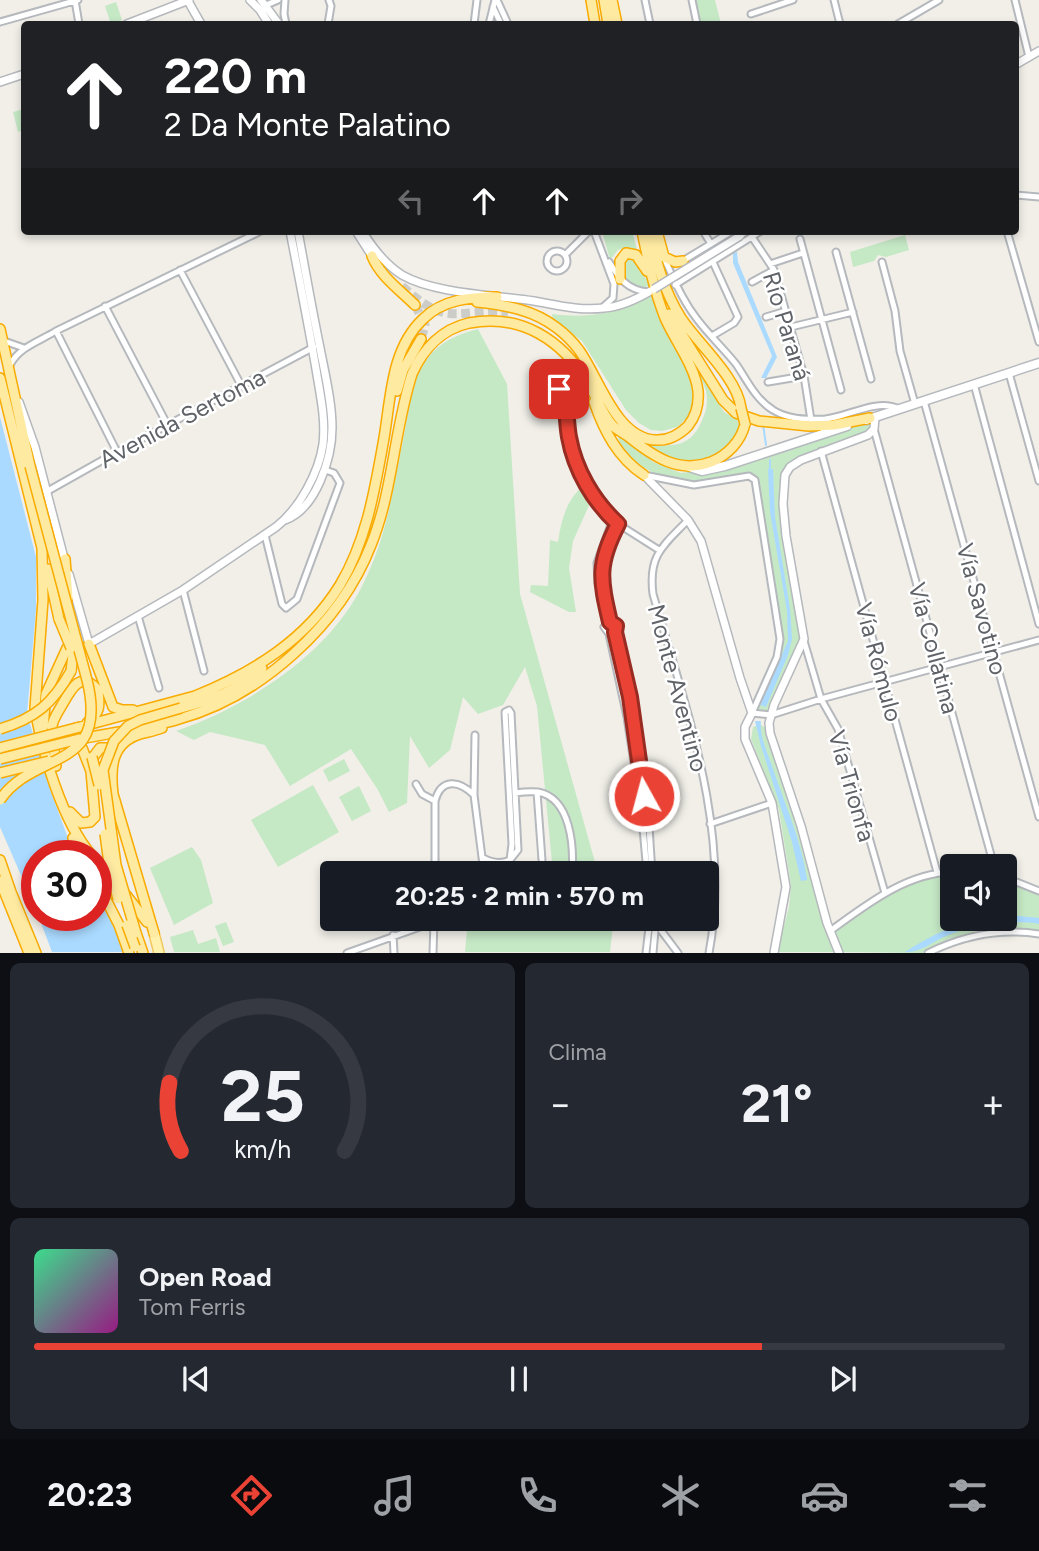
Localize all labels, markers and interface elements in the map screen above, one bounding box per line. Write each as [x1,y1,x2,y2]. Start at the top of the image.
text: 220 m [164,46,307,105]
icon: ahead [49,49,140,140]
text: 2 Da Monte Palatino [164,106,451,144]
icon: left [392,182,430,220]
icon: ahead [465,182,503,220]
icon: ahead [538,182,576,220]
icon: right [611,182,649,220]
street label: Río Paraná [757,268,817,384]
pin [529,359,589,419]
street label: Avenida Sertoma [94,362,270,474]
icon: arrive [540,370,578,408]
street label: Vía Savotino [950,540,1014,678]
street label: Vía Collatina [903,579,965,717]
street label: Vía Rómulo [849,599,909,725]
street label: Monte Aventino [642,601,714,775]
street label: Vía Trionfa [822,727,882,845]
position arrow [607,759,681,833]
speed limit sign: 30 [21,840,112,931]
map controls [940,854,1017,931]
button: sound [940,854,1017,931]
text: 20:25 · 2 min · 570 m [395,880,644,912]
text: Clima [549,1038,607,1066]
text: 25 [220,1053,304,1140]
text: 21° [741,1073,813,1135]
text: − [549,1081,572,1127]
text: + [981,1081,1005,1127]
text: km/h [234,1134,291,1164]
text: Open Road [139,1261,272,1293]
text: Tom Ferris [139,1293,245,1321]
icon: previous [177,1360,215,1398]
icon: pause [500,1360,538,1398]
icon: next [824,1360,862,1398]
icon: directions [227,1471,276,1520]
icon: music [370,1471,419,1520]
icon: phone [513,1471,562,1520]
icon: climate [656,1471,705,1520]
icon: car [800,1471,849,1520]
icon: filters [943,1471,992,1520]
text: 20:23 [47,1476,132,1514]

